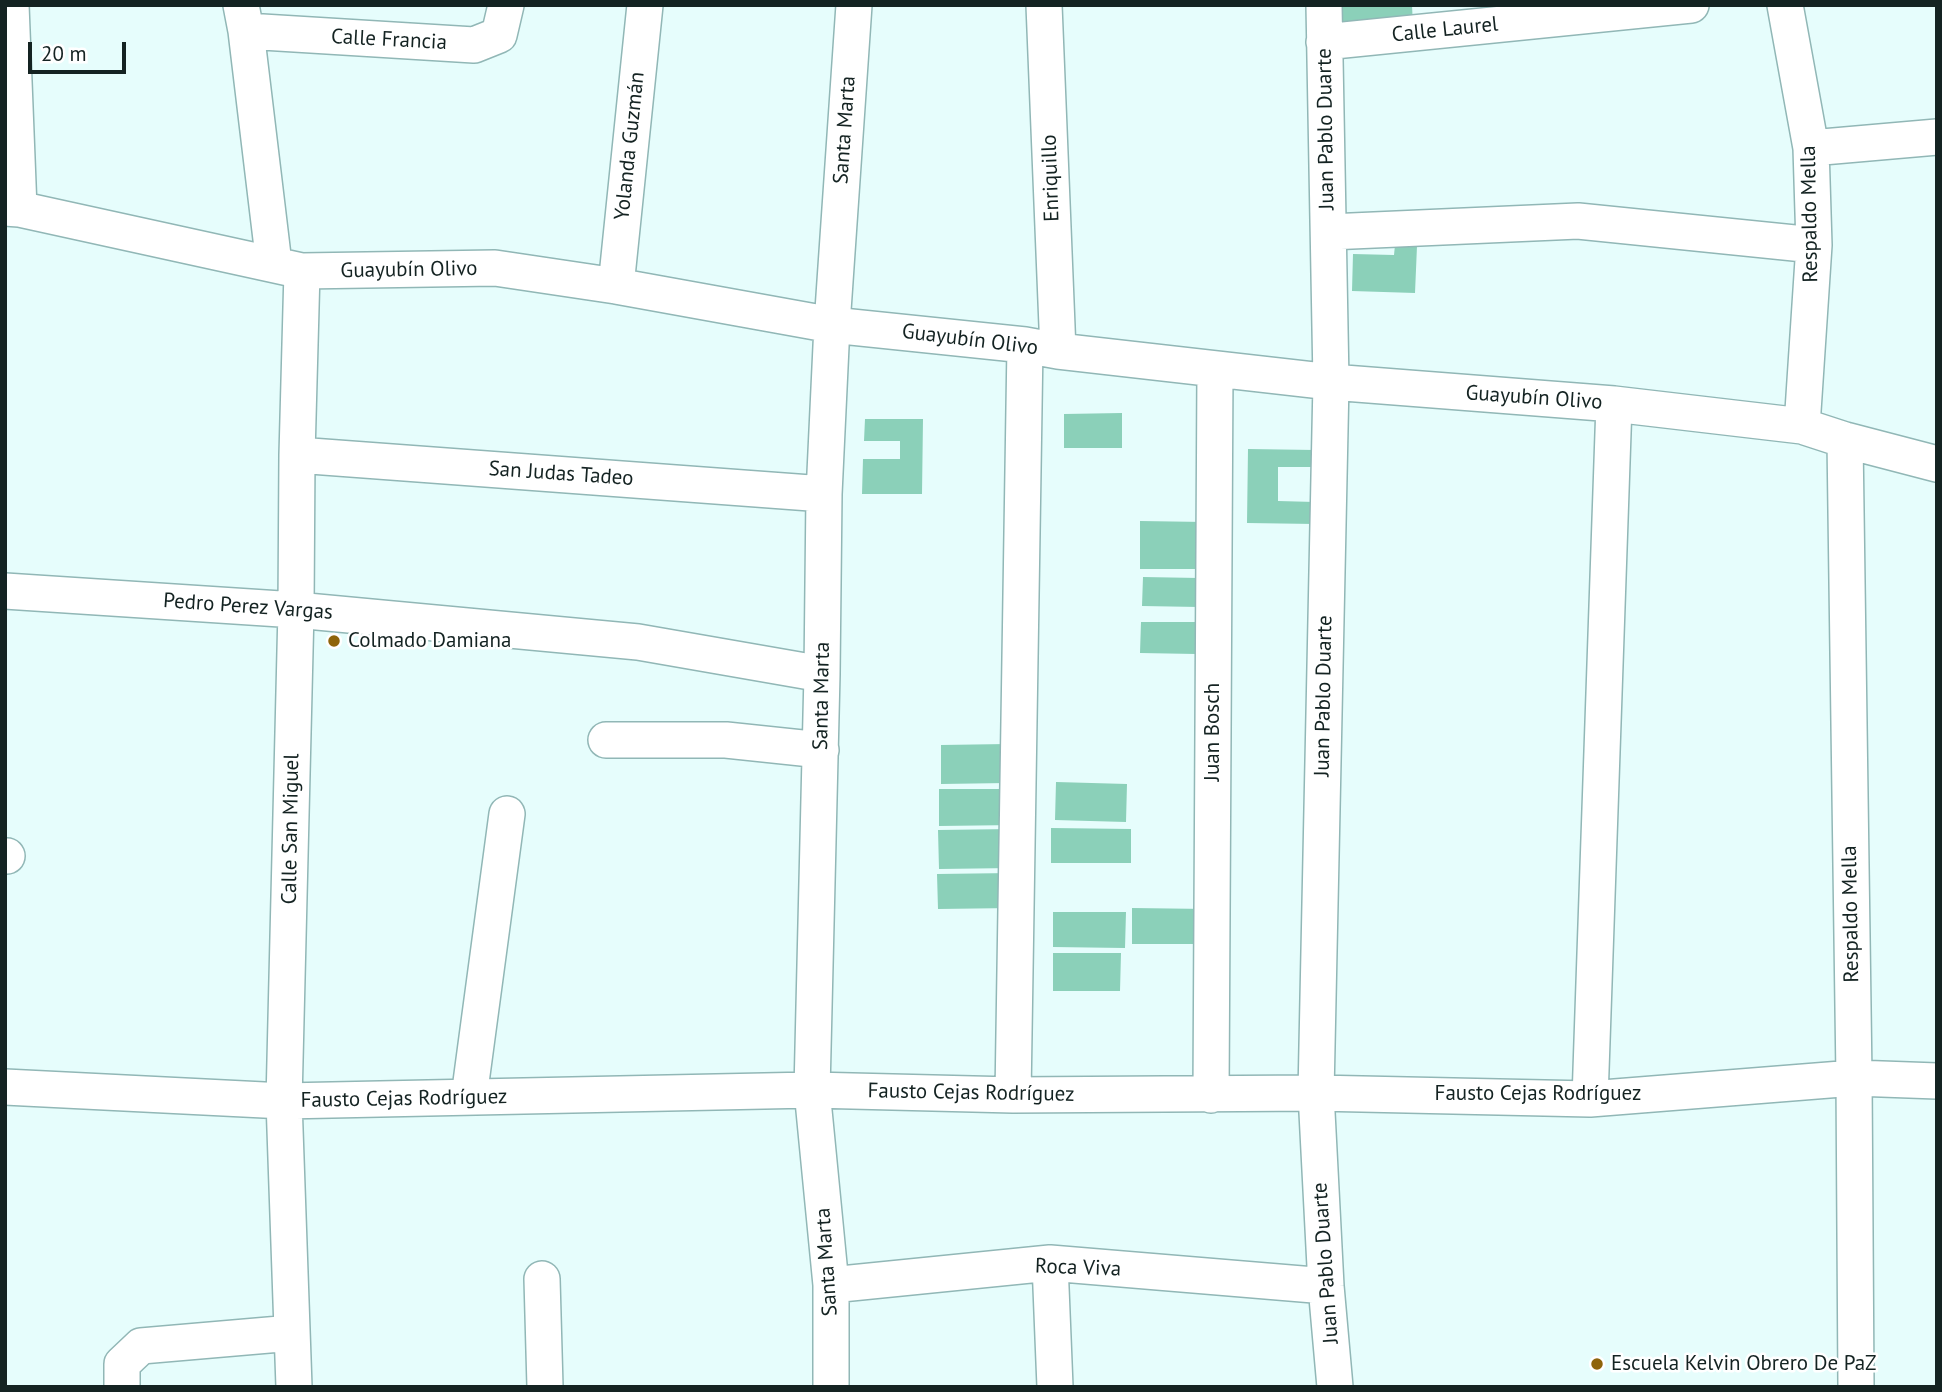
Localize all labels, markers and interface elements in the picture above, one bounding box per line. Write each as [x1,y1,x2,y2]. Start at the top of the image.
street label: Calle Laurel [1391,12,1499,48]
street label: Calle Francia [330,24,448,56]
scale bar [32,28,130,72]
text: 20 m [41,40,87,67]
street label: Juan Pablo Duarte [1312,48,1340,210]
street label: Yolanda Guzmán [610,71,650,221]
street label: Santa Marta [829,75,861,185]
street label: Enriquillo [1037,134,1065,222]
street label: Respaldo Mella [1796,145,1824,283]
street label: Guayubín Olivo [340,256,478,284]
street label: Guayubín Olivo [900,319,1040,361]
street label: Guayubín Olivo [1465,381,1603,415]
street label: San Judas Tadeo [488,456,634,492]
street label: Pedro Perez Vargas [162,588,334,626]
street label: Juan Pablo Duarte [1310,615,1338,777]
place label: Colmado Damiana [348,628,511,654]
marker: Colmado Damiana [326,633,342,649]
street label: Santa Marta [808,642,836,750]
street label: Juan Bosch [1200,683,1226,781]
street label: Calle San Miguel [277,753,305,905]
street label: Respaldo Mella [1837,845,1865,983]
street label: Fausto Cejas Rodríguez [867,1079,1075,1107]
street label: Fausto Cejas Rodríguez [1435,1081,1641,1107]
street label: Fausto Cejas Rodríguez [300,1085,508,1113]
street label: Juan Pablo Duarte [1308,1182,1344,1344]
street label: Santa Marta [811,1207,843,1317]
street label: Roca Viva [1034,1254,1122,1282]
place label: Escuela Kelvin Obrero De PaZ [1611,1351,1877,1377]
marker: Escuela Kelvin Obrero De PaZ [1589,1356,1605,1372]

